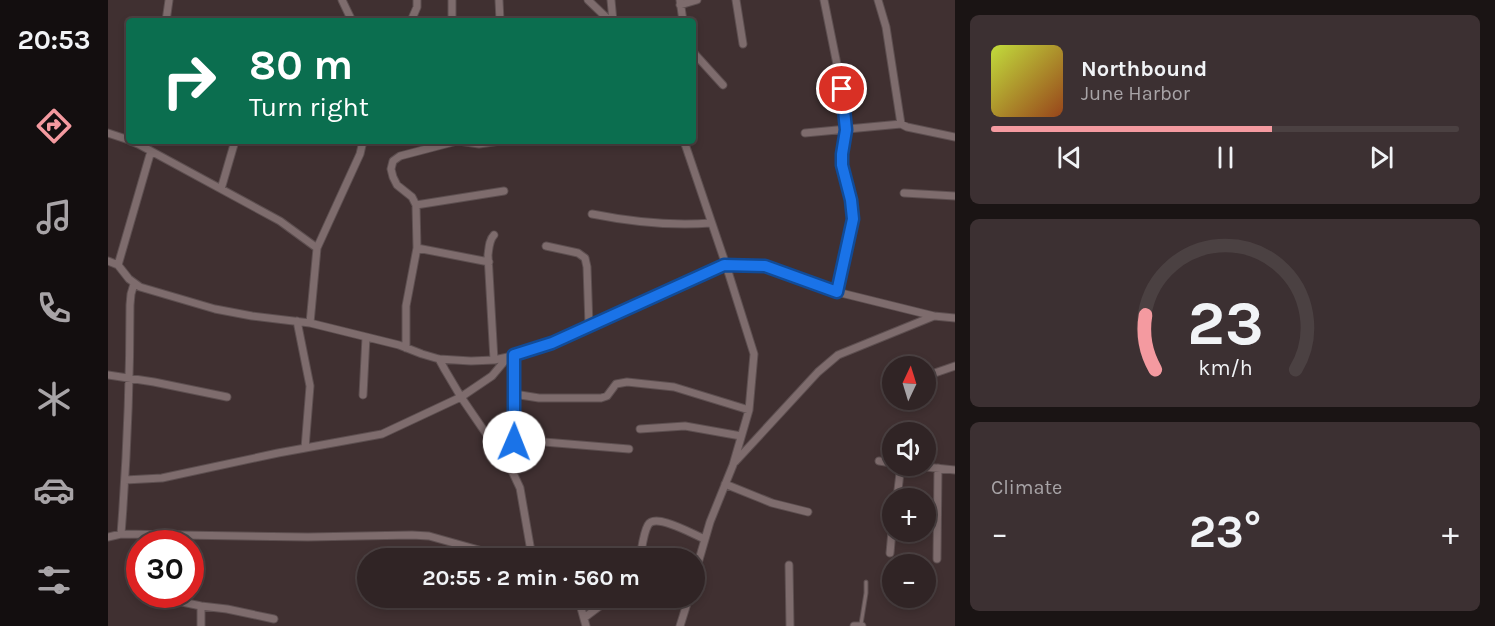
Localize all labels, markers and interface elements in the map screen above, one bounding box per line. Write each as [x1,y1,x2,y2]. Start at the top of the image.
text: 20:53 [17,24,91,56]
text: 80 m [249,40,353,90]
icon: right [150,42,228,120]
text: Northbound [1081,56,1207,82]
pin [816,63,867,114]
icon: arrive [825,72,858,105]
text: June Harbor [1081,82,1190,105]
text: Turn right [249,91,369,123]
icon: directions [33,105,75,147]
icon: previous [1053,141,1086,174]
icon: pause [1209,141,1242,174]
icon: next [1365,141,1398,174]
icon: music [33,196,75,238]
icon: phone [33,287,75,329]
text: 23 [1187,287,1263,360]
text: km/h [1198,355,1252,380]
north arrow [882,356,936,410]
map controls [882,356,936,608]
icon: climate [33,378,75,420]
position arrow [482,410,546,474]
button: sound [882,422,936,476]
icon: car [33,469,75,511]
text: Climate [991,476,1062,499]
button: + [882,488,936,542]
text: 23° [1189,506,1261,558]
text: − [991,514,1008,552]
text: + [1442,514,1459,552]
speed limit sign: 30 [126,530,204,608]
button: − [882,554,936,608]
icon: filters [33,559,75,601]
text: 20:55 · 2 min · 560 m [422,565,640,591]

